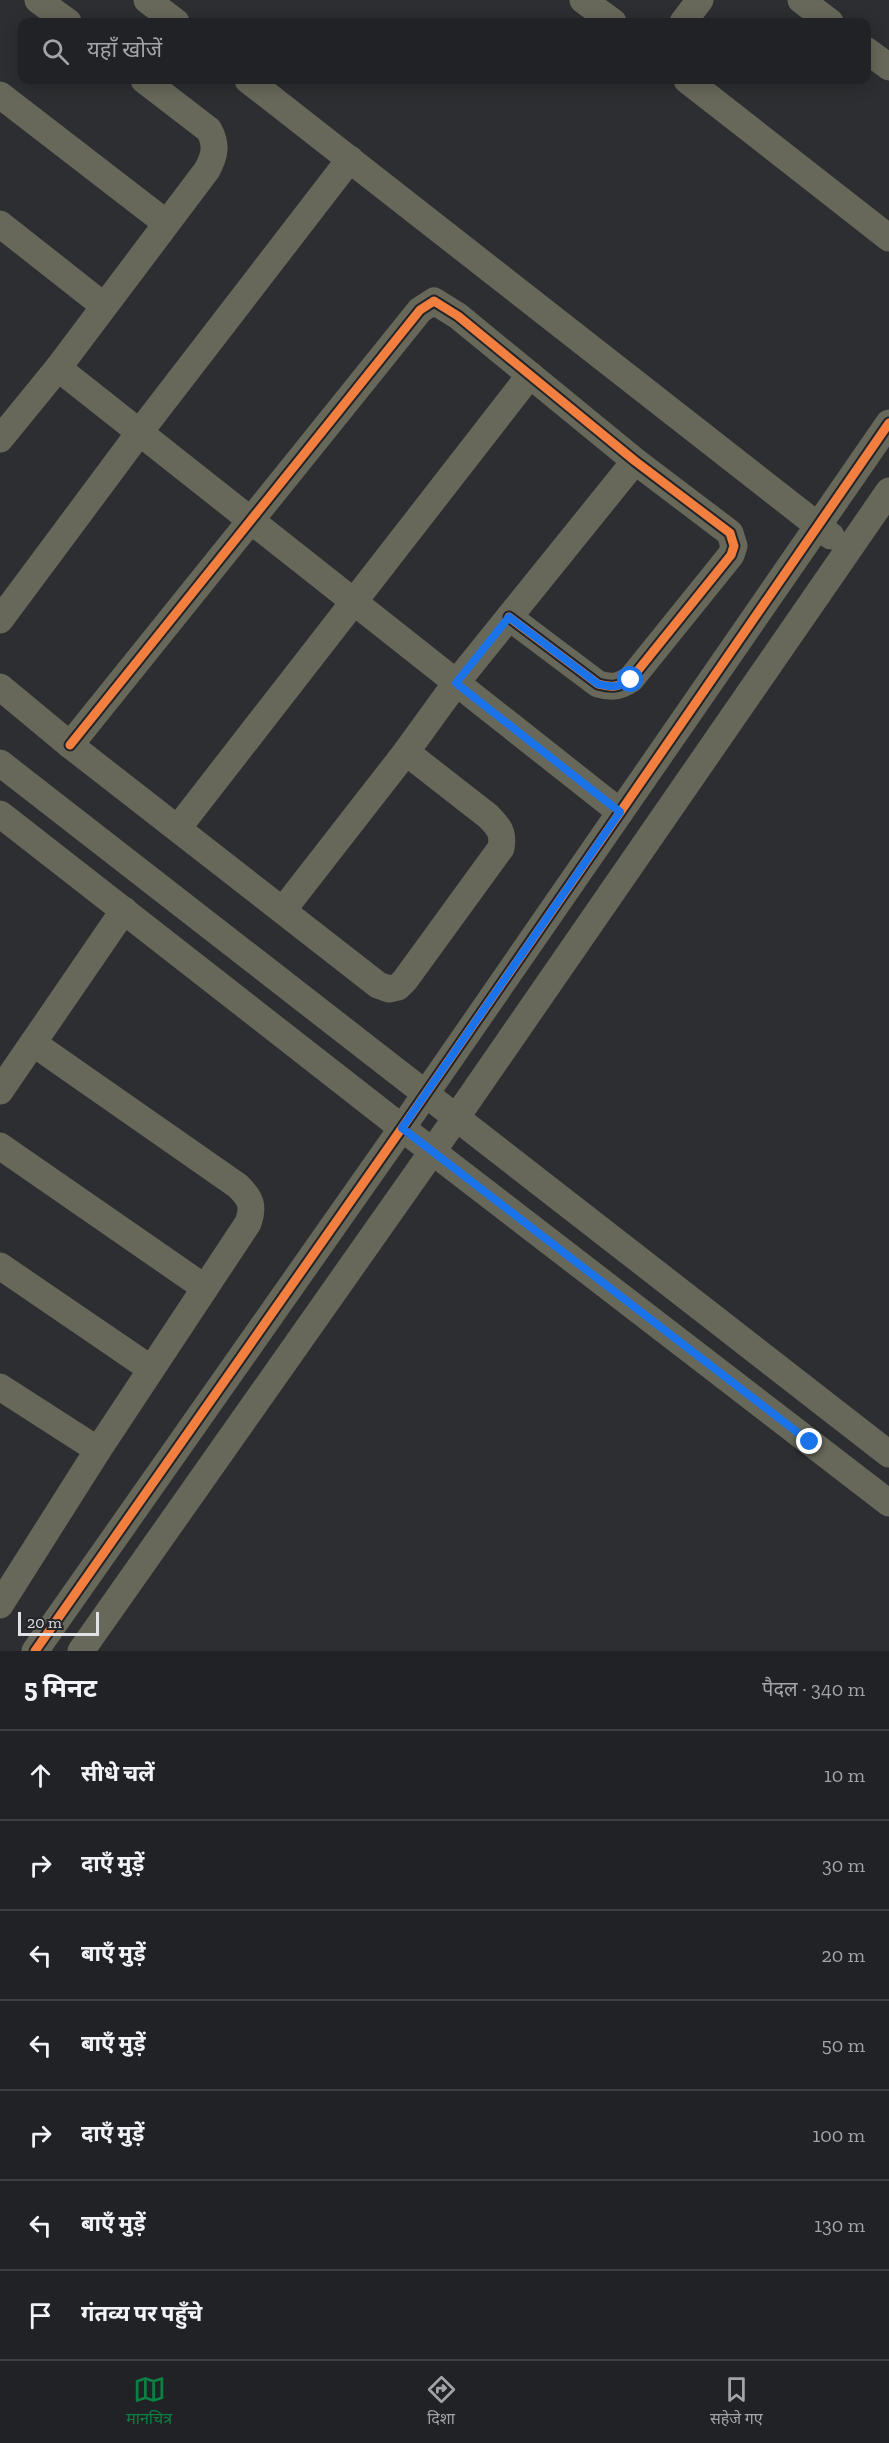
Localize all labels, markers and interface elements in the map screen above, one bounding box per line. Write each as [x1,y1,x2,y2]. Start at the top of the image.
search box [18,18,871,84]
icon: search [39,35,72,68]
text: यहाँ खोजें [87,36,162,63]
route start [617,666,643,692]
route end [796,1428,822,1454]
scale bar [18,1609,99,1636]
text: 20 m [27,1613,62,1632]
text: 5 मिनट [24,1672,97,1704]
text: पैदल · 340 m [762,1677,865,1701]
icon: ahead [24,1759,57,1792]
text: सीधे चलें [81,1760,154,1787]
text: 10 m [824,1763,865,1787]
icon: right [24,1849,57,1882]
text: दाएँ मुड़ें [81,1850,144,1877]
text: 30 m [822,1853,865,1877]
icon: left [24,1939,57,1972]
text: बाएँ मुड़ें [81,1940,145,1967]
text: 20 m [821,1943,865,1967]
icon: left [24,2029,57,2062]
text: बाएँ मुड़ें [81,2030,145,2057]
text: 50 m [821,2033,865,2057]
icon: right [24,2119,57,2152]
text: दाएँ मुड़ें [81,2120,144,2147]
text: 100 m [812,2123,865,2147]
icon: left [24,2209,57,2242]
text: बाएँ मुड़ें [81,2210,145,2237]
text: 130 m [814,2213,865,2237]
icon: arrive [24,2299,57,2332]
text: गंतव्य पर पहुँचे [81,2300,202,2327]
tab: मानचित्र [126,2373,172,2431]
tab: दिशा [425,2373,458,2431]
tab: सहेजे गए [710,2373,763,2431]

